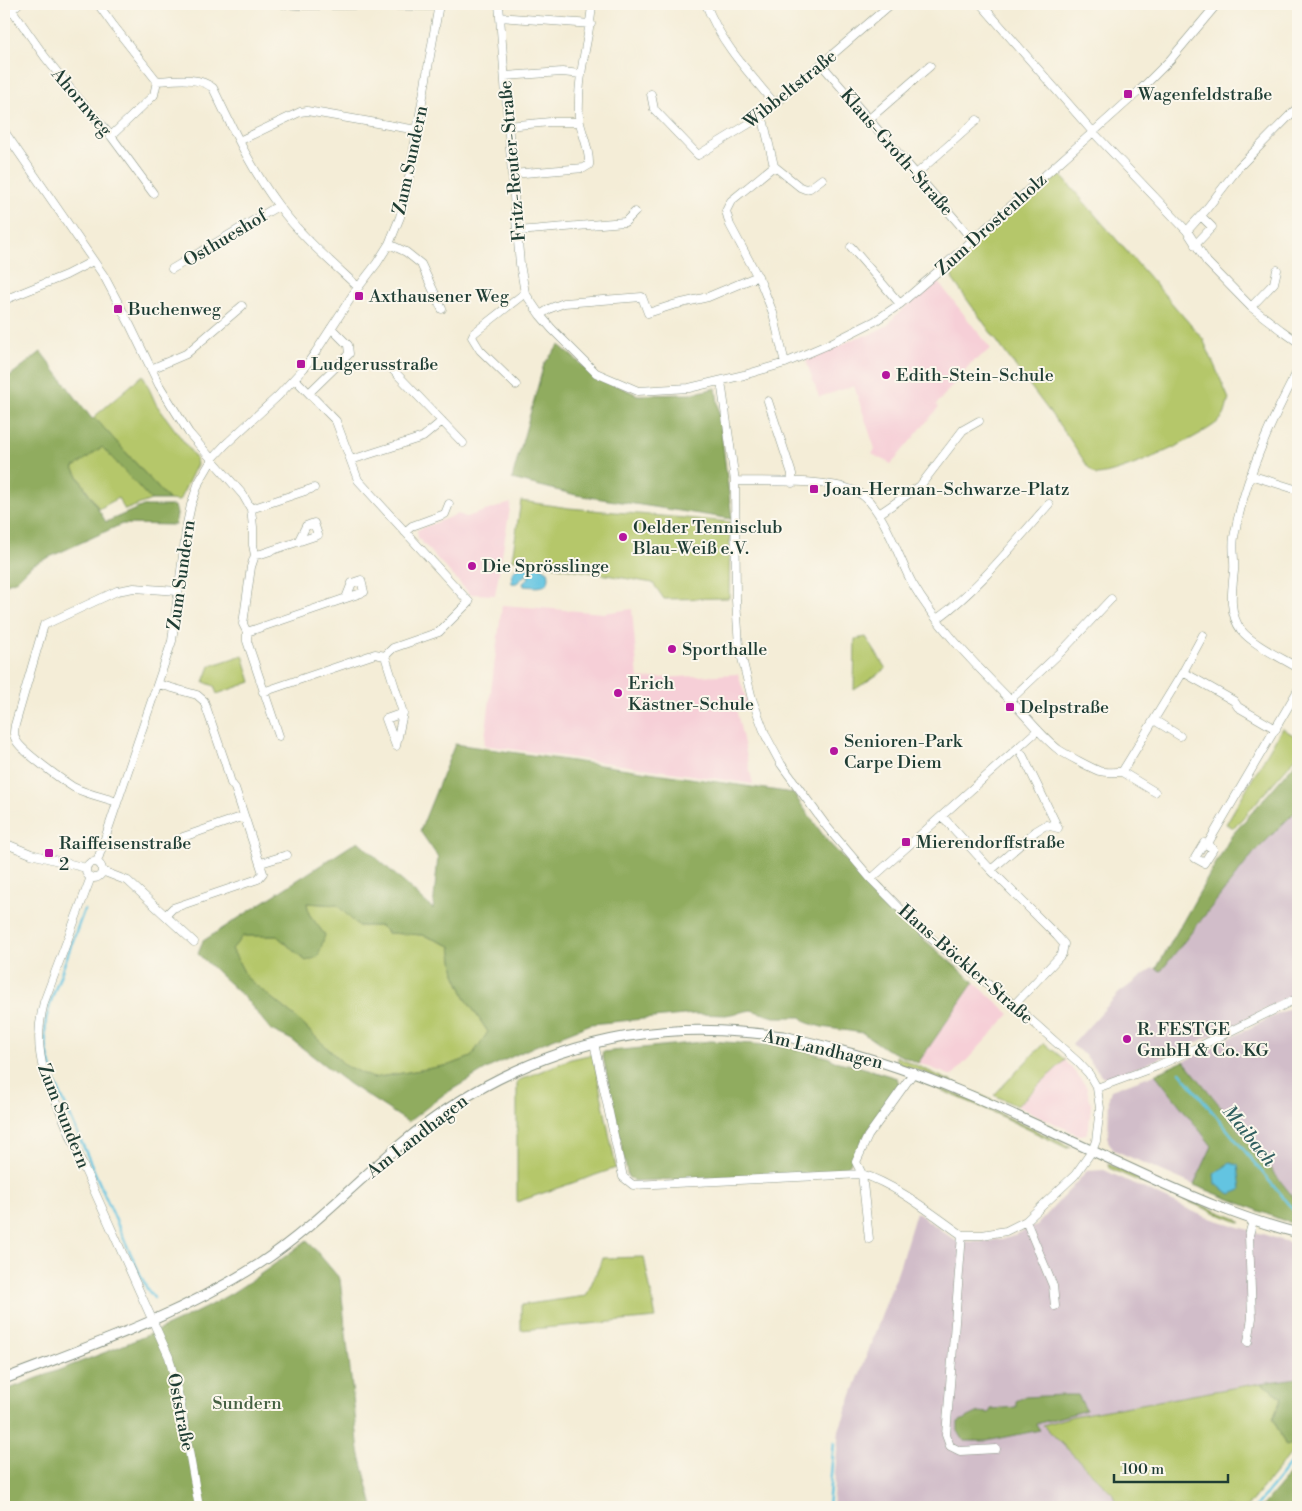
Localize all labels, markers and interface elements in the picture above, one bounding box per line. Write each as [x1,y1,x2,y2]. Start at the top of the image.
street label: Wibbeltstraße [738,45,842,135]
street label: Ahornweg [46,62,117,142]
street label: Fritz-Reuter-Straße [494,79,531,242]
place label: Wagenfeldstraße [1137,83,1272,106]
street label: Klaus-Groth-Straße [835,84,958,221]
marker: Wagenfeldstraße [1122,88,1134,100]
street label: Zum Sundern [388,103,433,217]
street label: Zum Drostenholz [931,168,1052,280]
street label: Osthueshof [179,204,273,272]
place label: Axthausener Weg [368,285,510,308]
marker: Axthausener Weg [353,290,365,302]
place label: Buchenweg [127,298,222,321]
marker: Buchenweg [112,303,124,315]
place label: Ludgerusstraße [311,353,438,376]
marker: Ludgerusstraße [295,358,307,370]
place label: Edith-Stein-Schule [896,364,1054,387]
marker: Edith-Stein-Schule [880,369,892,381]
place label: Joan-Herman-Schwarze-Platz [823,478,1069,501]
marker: Joan-Herman-Schwarze-Platz [808,483,820,495]
place label: Oelder Tennisclub Blau-Weiß e.V. [632,516,783,560]
street label: Zum Sundern [162,518,201,632]
marker: Oelder Tennisclub Blau-Weiß e.V. [617,531,629,543]
place label: Die Sprösslinge [482,555,609,578]
marker: Die Sprösslinge [466,560,478,572]
place label: Sporthalle [682,638,767,661]
marker: Sporthalle [666,643,678,655]
place label: Erich Kästner-Schule [628,672,754,716]
marker: Erich Kästner-Schule [612,687,624,699]
place label: Delpstraße [1020,696,1109,719]
marker: Delpstraße [1004,701,1016,713]
place label: Senioren-Park Carpe Diem [844,730,964,774]
marker: Senioren-Park Carpe Diem [828,745,840,757]
place label: Mierendorffstraße [916,831,1065,854]
place label: Raiffeisenstraße 2 [59,832,191,876]
marker: Mierendorffstraße [900,836,912,848]
marker: Raiffeisenstraße 2 [43,847,55,859]
street label: Hans-Böckler-Straße [893,899,1038,1029]
place label: R. FESTGE GmbH & Co. KG [1137,1018,1269,1062]
street label: Am Landhagen [760,1024,885,1075]
marker: R. FESTGE GmbH & Co. KG [1121,1033,1133,1045]
street label: Zum Sundern [32,1060,95,1172]
street label: Am Landhagen [361,1089,473,1184]
water label: Maibach [1217,1100,1282,1172]
street label: Oststraße [162,1371,199,1453]
park label: Sundern [212,1392,282,1415]
scale bar [1114,1451,1228,1483]
text: 100 m [1122,1460,1164,1479]

